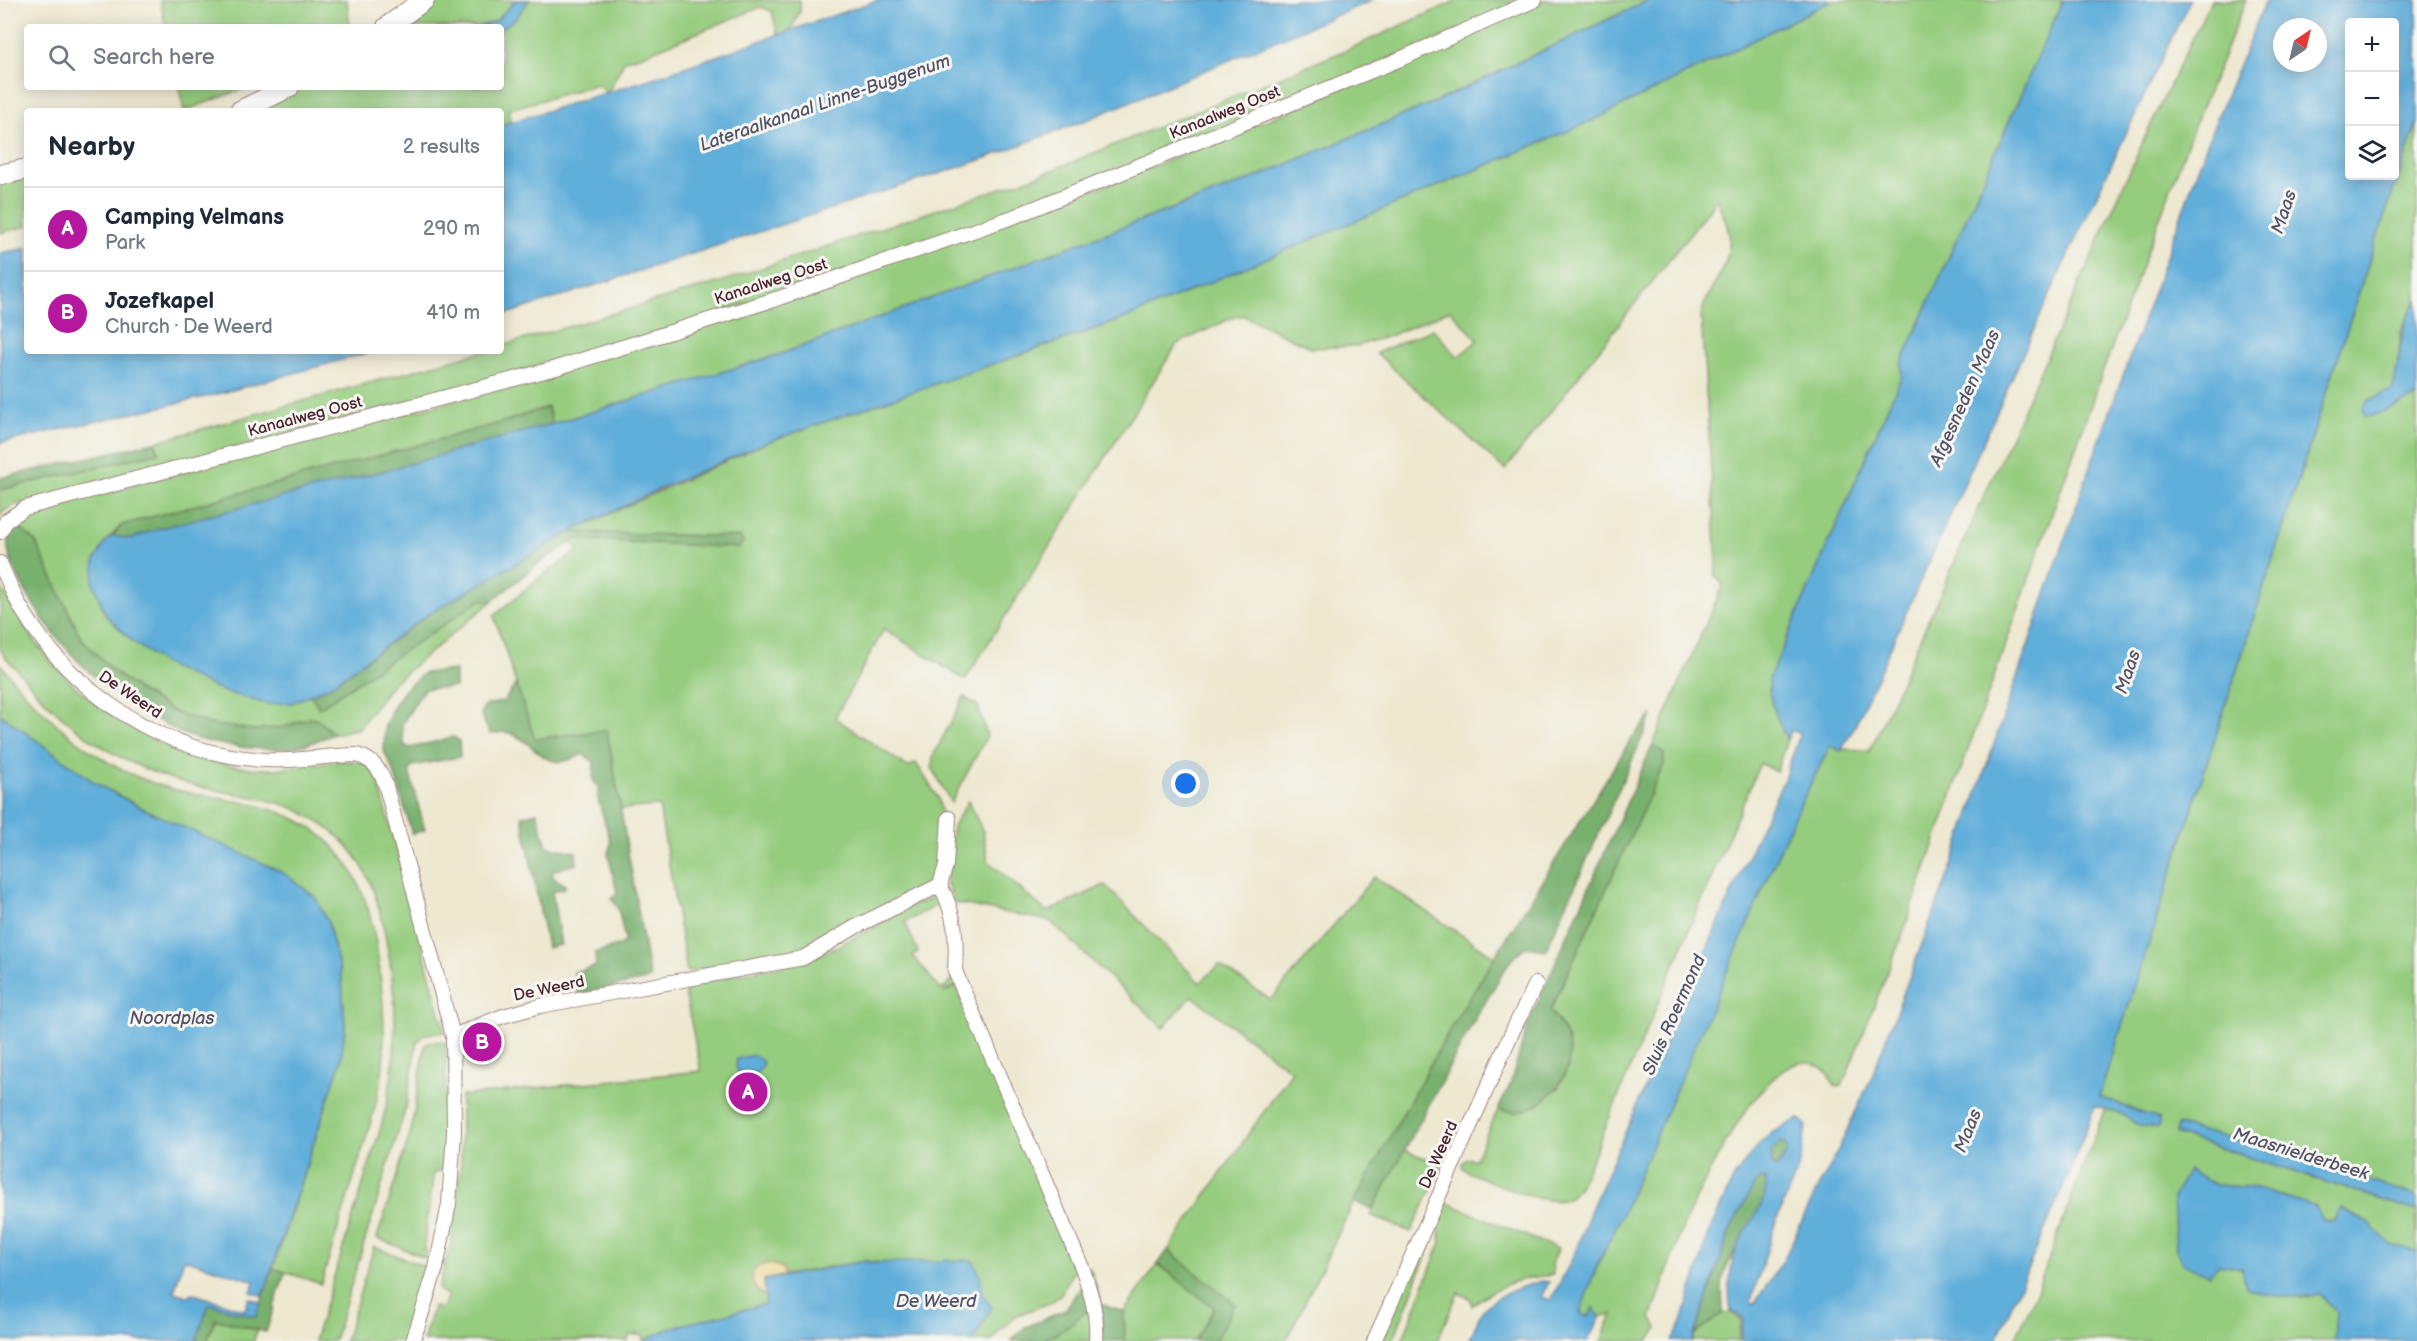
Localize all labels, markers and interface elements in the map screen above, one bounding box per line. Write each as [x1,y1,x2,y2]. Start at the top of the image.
north arrow [2273,18,2327,72]
map controls [2345,18,2399,180]
button: + [2345,18,2399,72]
search box [24,24,504,90]
icon: search [45,41,78,74]
text: Search here [93,44,215,71]
water label: Lateraalkanaal Linne-Buggenum [697,50,953,156]
button: − [2345,72,2399,126]
street label: Kanaalweg Oost [1167,82,1283,144]
button: layers [2345,126,2399,180]
text: Nearby [48,132,135,163]
text: 2 results [403,135,480,159]
water label: Maas [2267,187,2301,237]
text: Camping Velmans [105,204,284,231]
text: A [61,217,74,241]
text: 290 m [423,217,480,241]
text: Park [105,231,145,255]
street label: Kanaalweg Oost [712,255,830,309]
text: Jozefkapel [105,288,214,315]
text: B [60,301,75,325]
text: 410 m [426,301,480,325]
text: Church · De Weerd [105,315,273,339]
water label: Afgesneden Maas [1925,326,2005,470]
street label: Kanaalweg Oost [246,393,364,441]
water label: Maas [2111,647,2145,697]
street label: De Weerd [95,667,165,723]
your location [1171,769,1200,798]
water label: Sluis Roermond [1638,951,1710,1079]
street label: De Weerd [512,972,586,1006]
water label: Noordplas [129,1008,215,1029]
pin: B [462,1020,502,1064]
pin: A [728,1070,768,1114]
water label: Maas [1950,1106,1986,1156]
street label: De Weerd [1416,1118,1462,1192]
water label: Maasnielderbeek [2231,1123,2372,1185]
water label: De Weerd [896,1291,977,1312]

